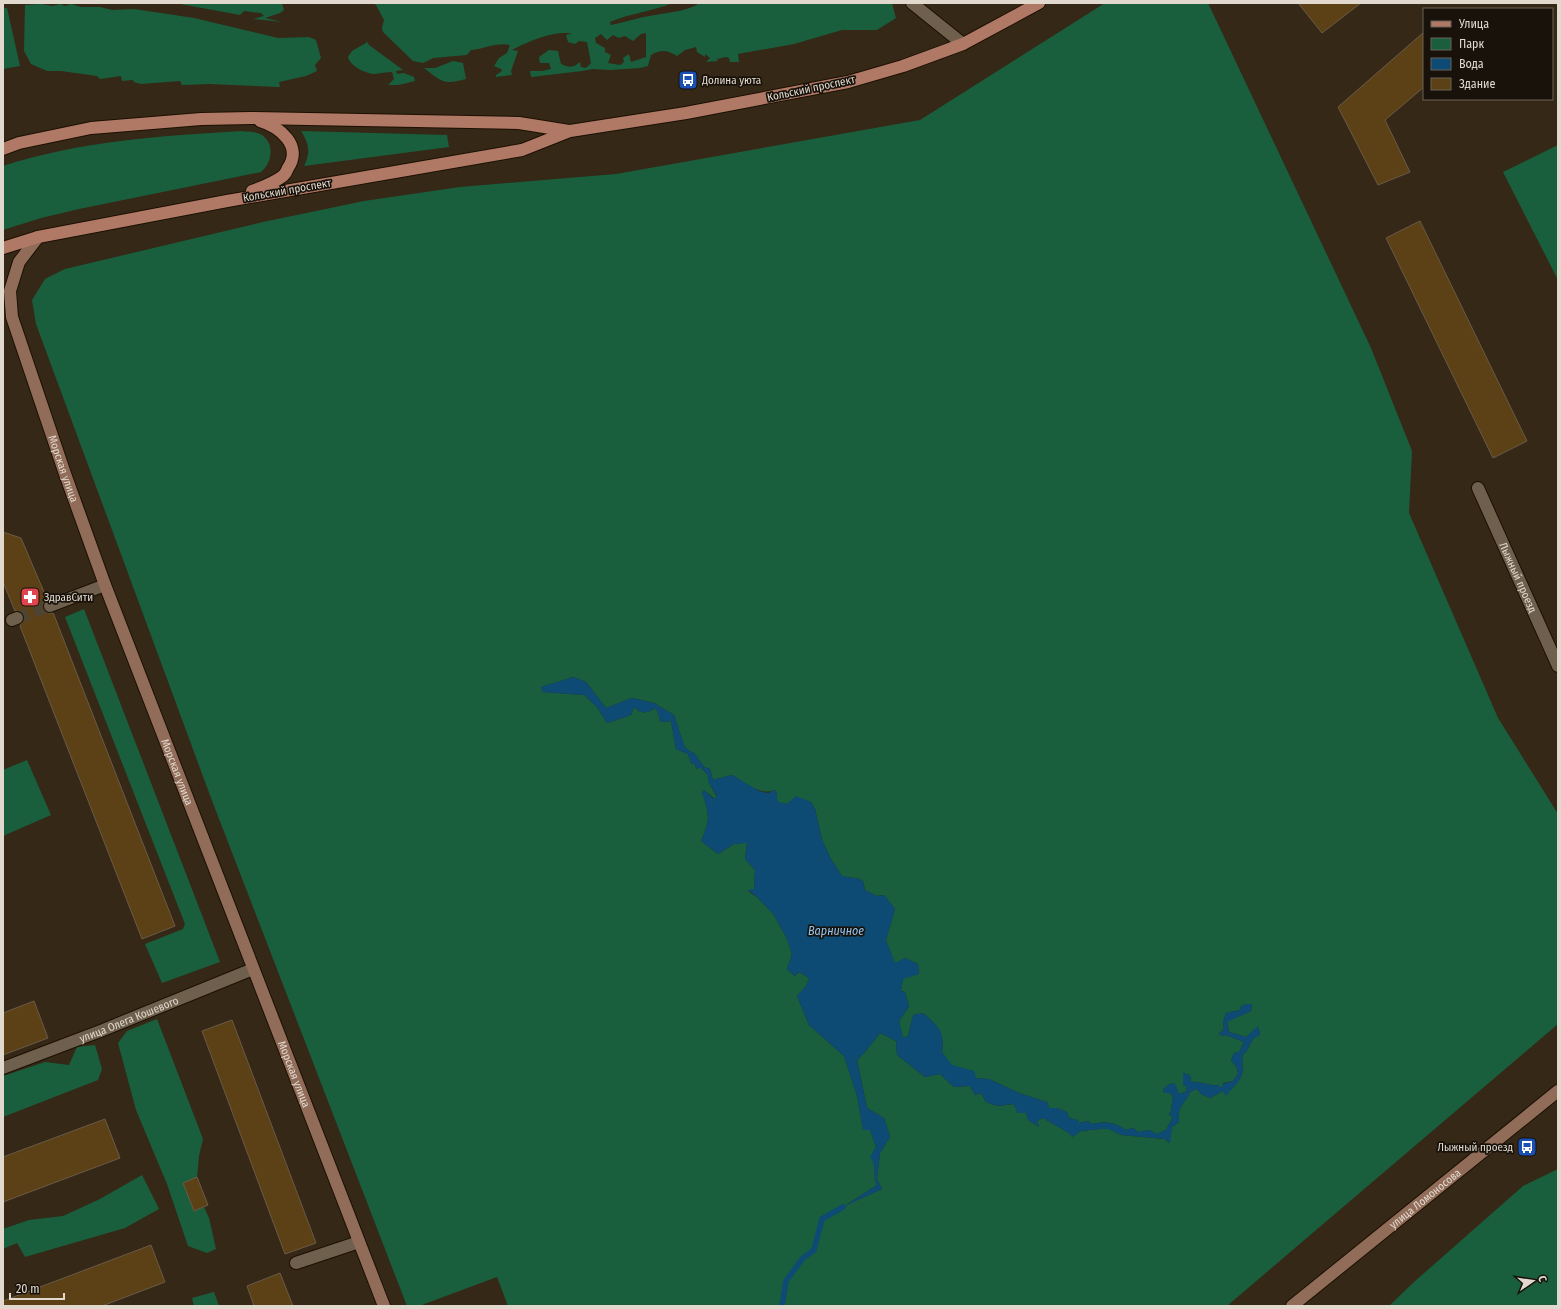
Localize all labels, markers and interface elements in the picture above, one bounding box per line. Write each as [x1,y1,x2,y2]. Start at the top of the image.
legend [1423,8,1553,100]
text: Улица [1458,17,1489,31]
text: Парк [1459,37,1485,51]
text: Вода [1459,57,1484,71]
bus stop icon: Долина уюта [677,69,699,91]
street label: Кольский проспект [766,73,857,104]
place label: Долина уюта [701,74,761,87]
text: Здание [1459,77,1495,91]
street label: Кольский проспект [242,176,333,205]
street label: Морская улица [45,434,81,504]
street label: Лыжный проезд [1496,540,1539,615]
pharmacy icon: ЗдравСити [19,586,41,608]
place label: ЗдравСити [44,591,93,604]
street label: Морская улица [158,737,196,807]
water label: Варничное [808,924,864,938]
street label: улица Олега Кошевого [78,994,181,1045]
street label: Морская улица [275,1039,313,1109]
bus stop icon: Лыжный проезд [1516,1136,1538,1158]
place label: Лыжный проезд [1438,1141,1513,1154]
street label: улица Ломоносова [1387,1166,1464,1232]
north arrow [1513,1261,1553,1301]
scale bar [10,1275,64,1301]
text: С [1535,1275,1549,1283]
text: 20 m [16,1282,40,1296]

